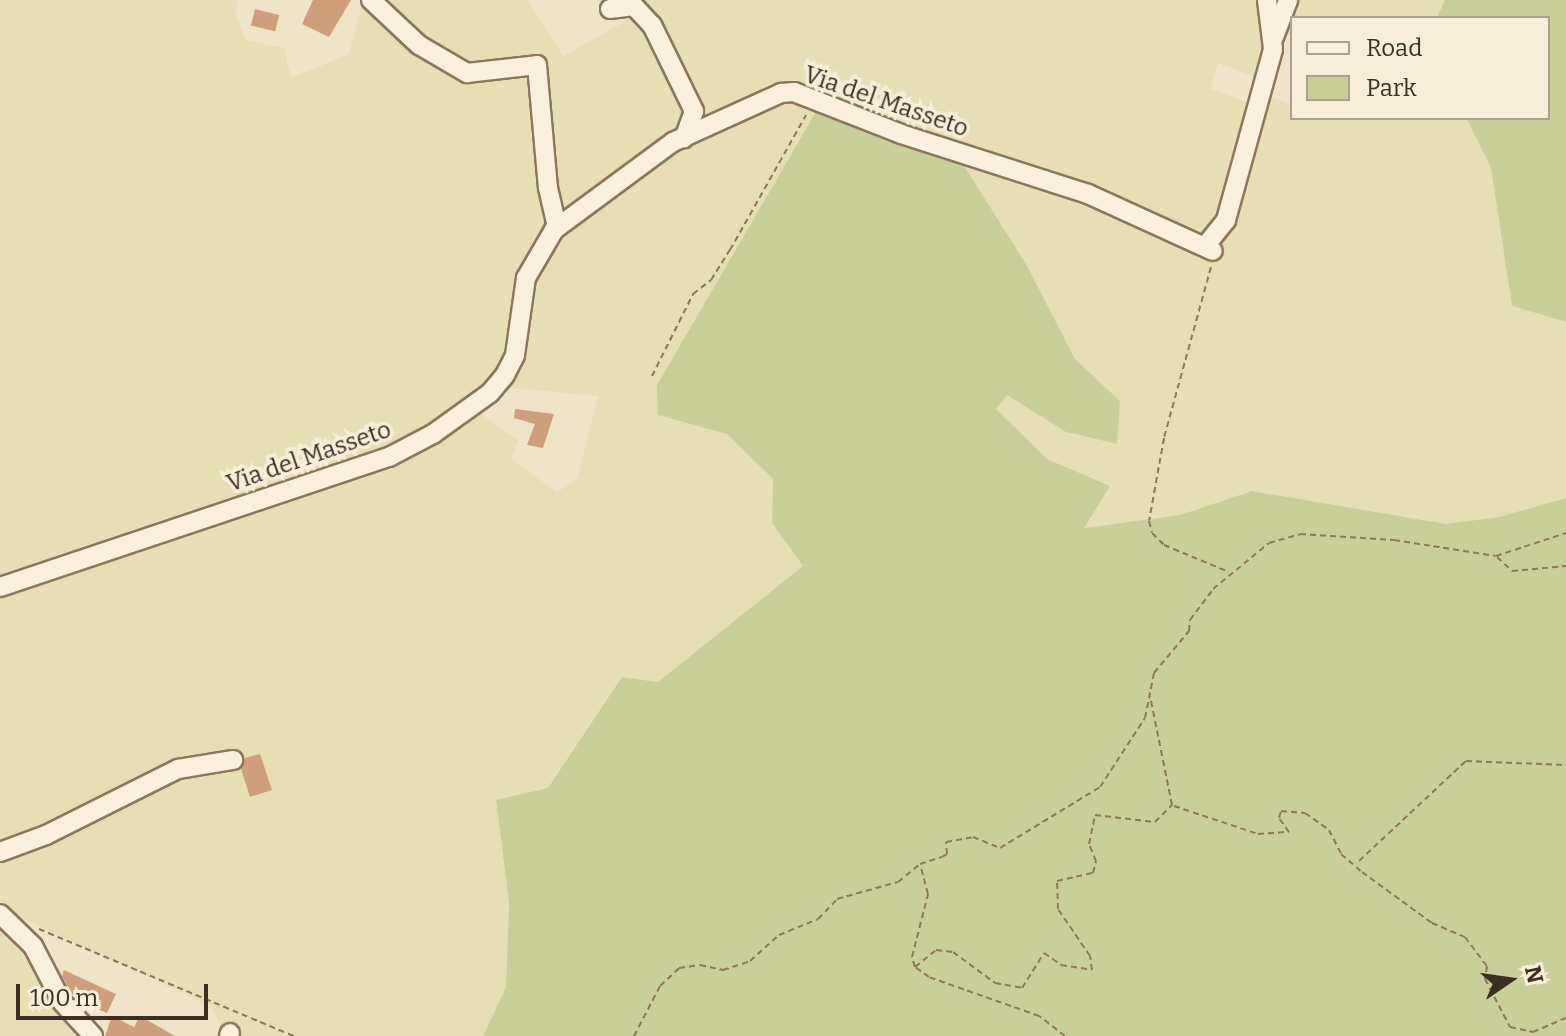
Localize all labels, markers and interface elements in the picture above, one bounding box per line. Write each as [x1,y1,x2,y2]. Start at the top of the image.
legend [1290,16,1550,120]
text: Road [1366,34,1422,62]
street label: Via del Masseto [800,60,972,144]
text: Park [1366,74,1417,102]
street label: Via del Masseto [223,415,395,499]
north arrow [1470,940,1550,1020]
text: N [1519,963,1549,986]
scale bar [20,968,212,1018]
text: 100 m [30,984,98,1012]

